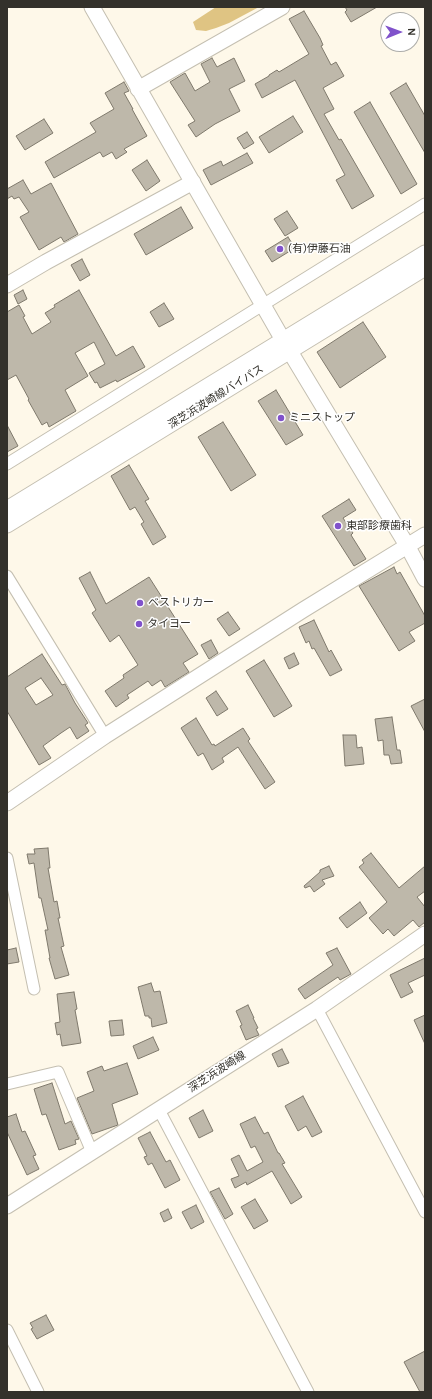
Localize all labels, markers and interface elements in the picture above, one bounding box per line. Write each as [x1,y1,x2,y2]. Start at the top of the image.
north arrow [380,12,420,52]
text: N [405,28,418,36]
place label: (有)伊藤石油 [288,242,351,256]
marker: (有)伊藤石油 [275,244,285,254]
street label: 深芝浜波崎線バイパス [166,362,266,432]
place label: ミニストップ [289,411,355,425]
marker: ミニストップ [276,413,286,423]
place label: 東部診療歯科 [346,519,412,533]
marker: 東部診療歯科 [333,521,343,531]
place label: ベストリカー [148,596,214,610]
marker: ベストリカー [135,598,145,608]
place label: タイヨー [147,617,191,631]
marker: タイヨー [134,619,144,629]
street label: 深芝浜波崎線 [186,1048,248,1096]

